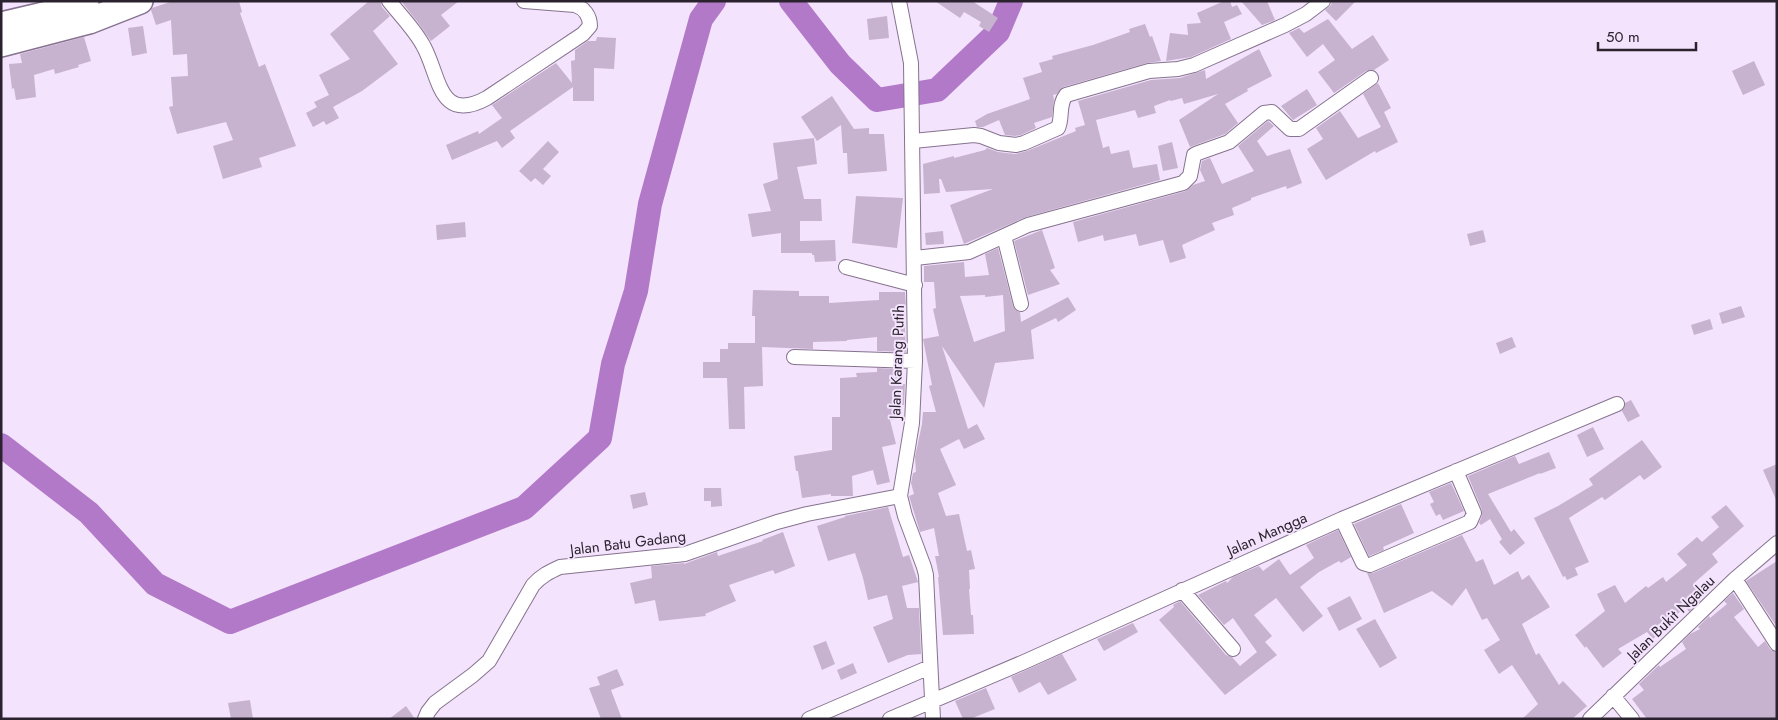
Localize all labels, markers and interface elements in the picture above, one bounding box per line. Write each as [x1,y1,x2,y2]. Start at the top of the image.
scale bar [1598,20,1696,52]
text: 50 m [1606,26,1640,48]
street label: Jalan Karang Putih [884,305,910,421]
street label: Jalan Mangga [1222,507,1310,562]
street label: Jalan Batu Gadang [567,525,687,561]
street label: Jalan Bukit Ngalau [1621,570,1720,667]

